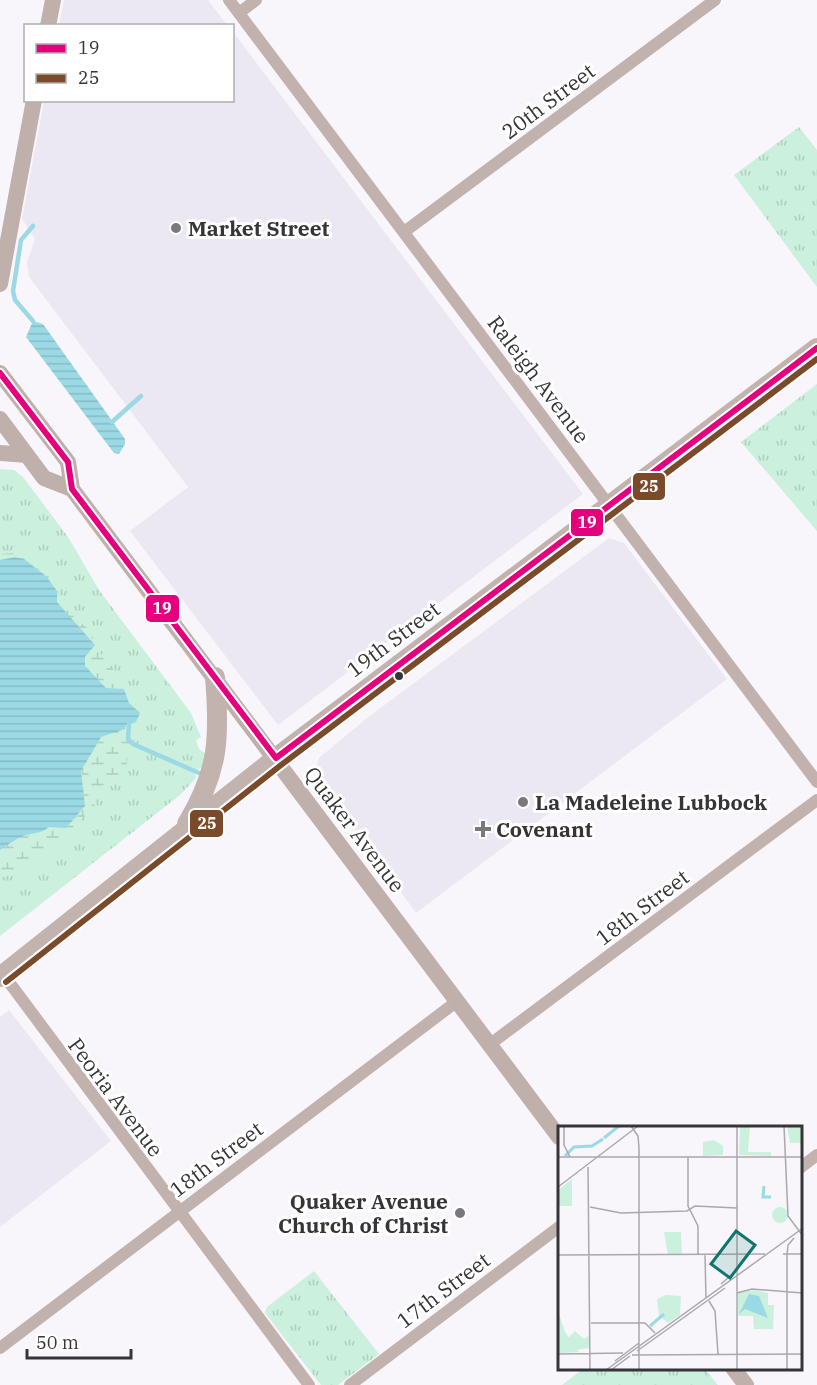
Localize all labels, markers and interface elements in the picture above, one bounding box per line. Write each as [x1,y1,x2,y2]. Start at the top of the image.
legend [24,24,234,102]
text: 19 [78,36,100,59]
street label: 20th Street [496,57,600,145]
text: 25 [78,66,100,89]
place label: Market Street [188,214,330,242]
marker: Market Street [169,221,183,235]
street label: Raleigh Avenue [482,309,596,449]
line badge: 25 [632,472,666,501]
text: 25 [639,476,659,496]
line badge: 19 [570,508,604,537]
text: 19 [577,512,597,532]
line badge: 19 [145,594,180,623]
street label: 19th Street [341,595,445,683]
text: 19 [152,598,172,618]
unlabelled marker [393,670,405,682]
street label: Quaker Avenue [298,760,412,898]
place label: La Madeleine Lubbock [535,788,767,816]
marker: La Madeleine Lubbock [516,795,530,809]
line badge: 25 [189,809,224,838]
text: 25 [197,813,217,833]
place label: Covenant [496,815,593,843]
marker: Covenant [474,820,492,838]
street label: 18th Street [590,863,694,951]
street label: Peoria Avenue [62,1032,170,1162]
street label: 18th Street [164,1115,268,1203]
inset map [558,1126,802,1370]
place label: Quaker Avenue Church of Christ [278,1187,448,1239]
marker: Quaker Avenue Church of Christ [453,1206,467,1220]
street label: 17th Street [391,1246,495,1334]
scale bar [27,1322,130,1360]
text: 50 m [36,1331,79,1354]

